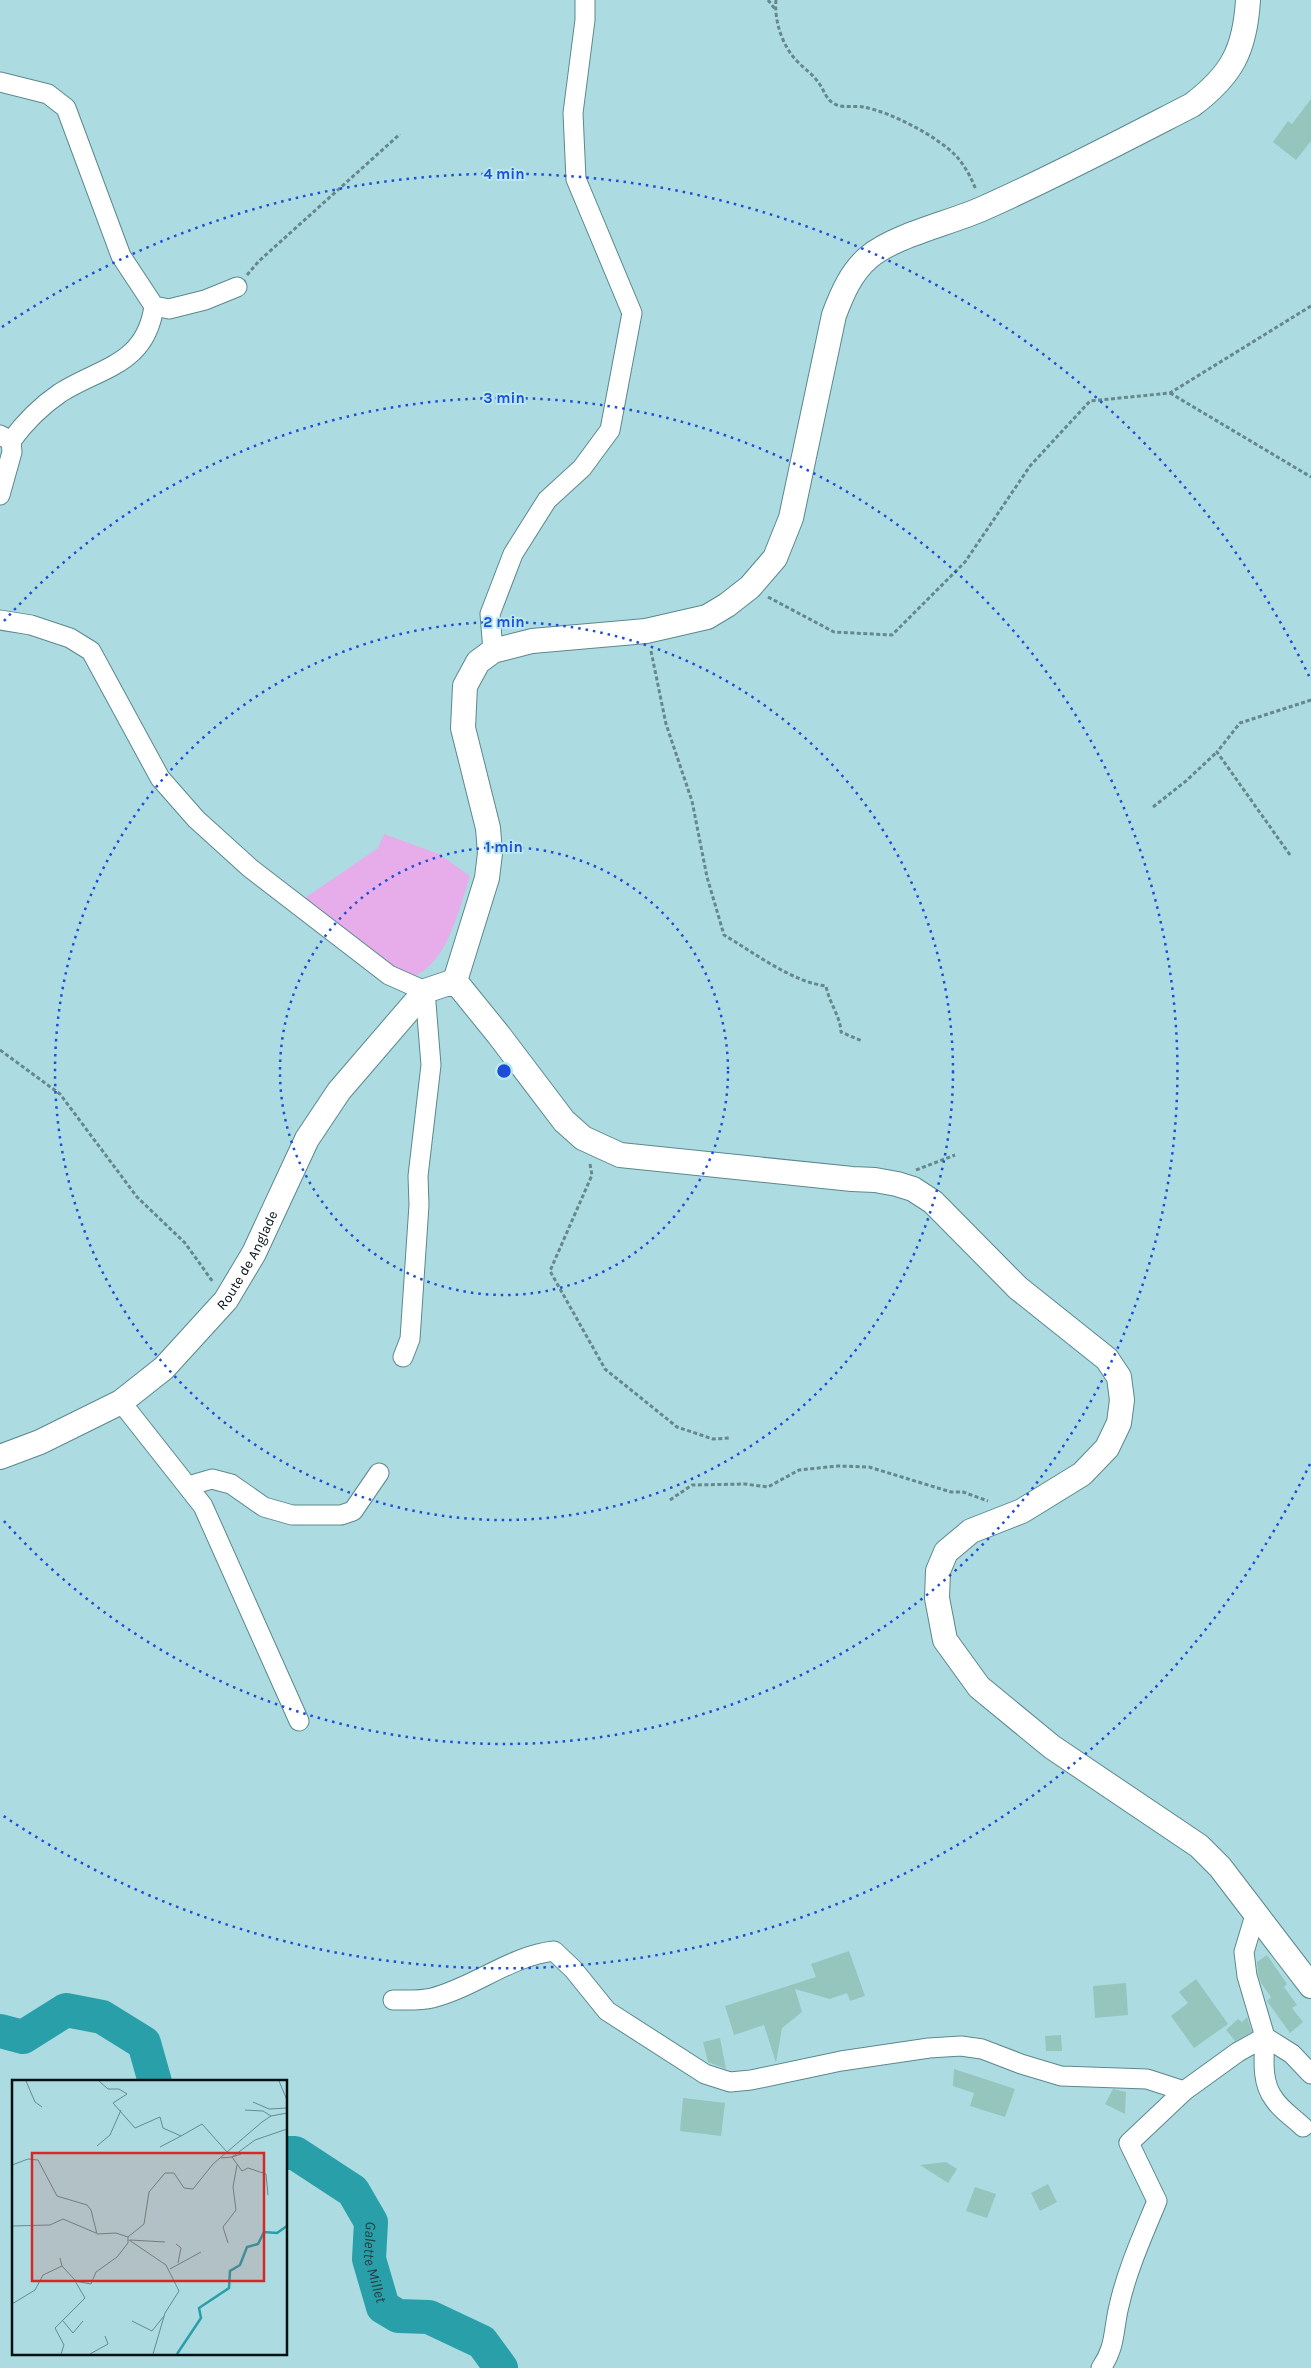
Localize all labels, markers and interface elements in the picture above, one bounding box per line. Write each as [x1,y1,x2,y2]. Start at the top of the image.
text: 4 min [483,165,525,183]
text: 3 min [483,389,525,407]
text: 2 min [483,613,525,631]
text: 1 min [485,838,523,856]
centre of rings [495,1062,513,1080]
street label: Route de Anglade [213,1208,281,1313]
inset map [12,2080,288,2356]
water label: Galette Millet [360,2221,390,2306]

